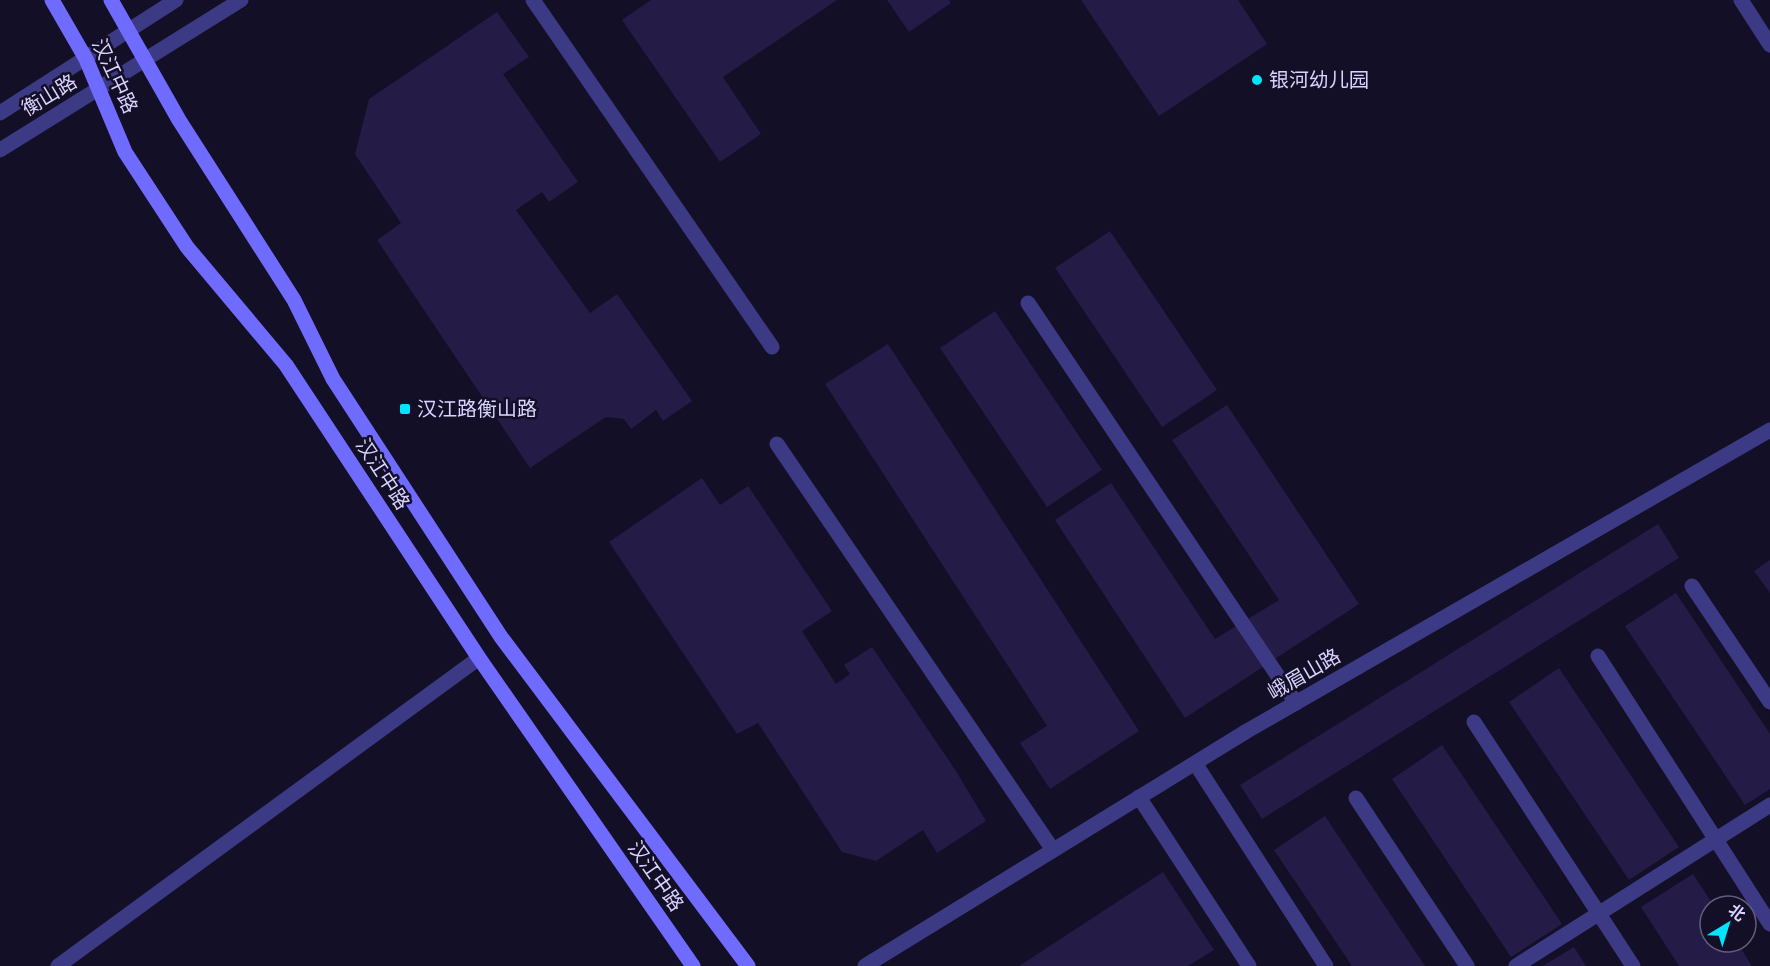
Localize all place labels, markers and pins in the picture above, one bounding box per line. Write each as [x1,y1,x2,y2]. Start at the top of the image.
place label: 银河幼儿园 [1269,68,1369,91]
marker: 银河幼儿园 [1250,73,1264,87]
place label: 汉江路衡山路 [417,397,537,420]
marker: 汉江路衡山路 [398,402,412,416]

